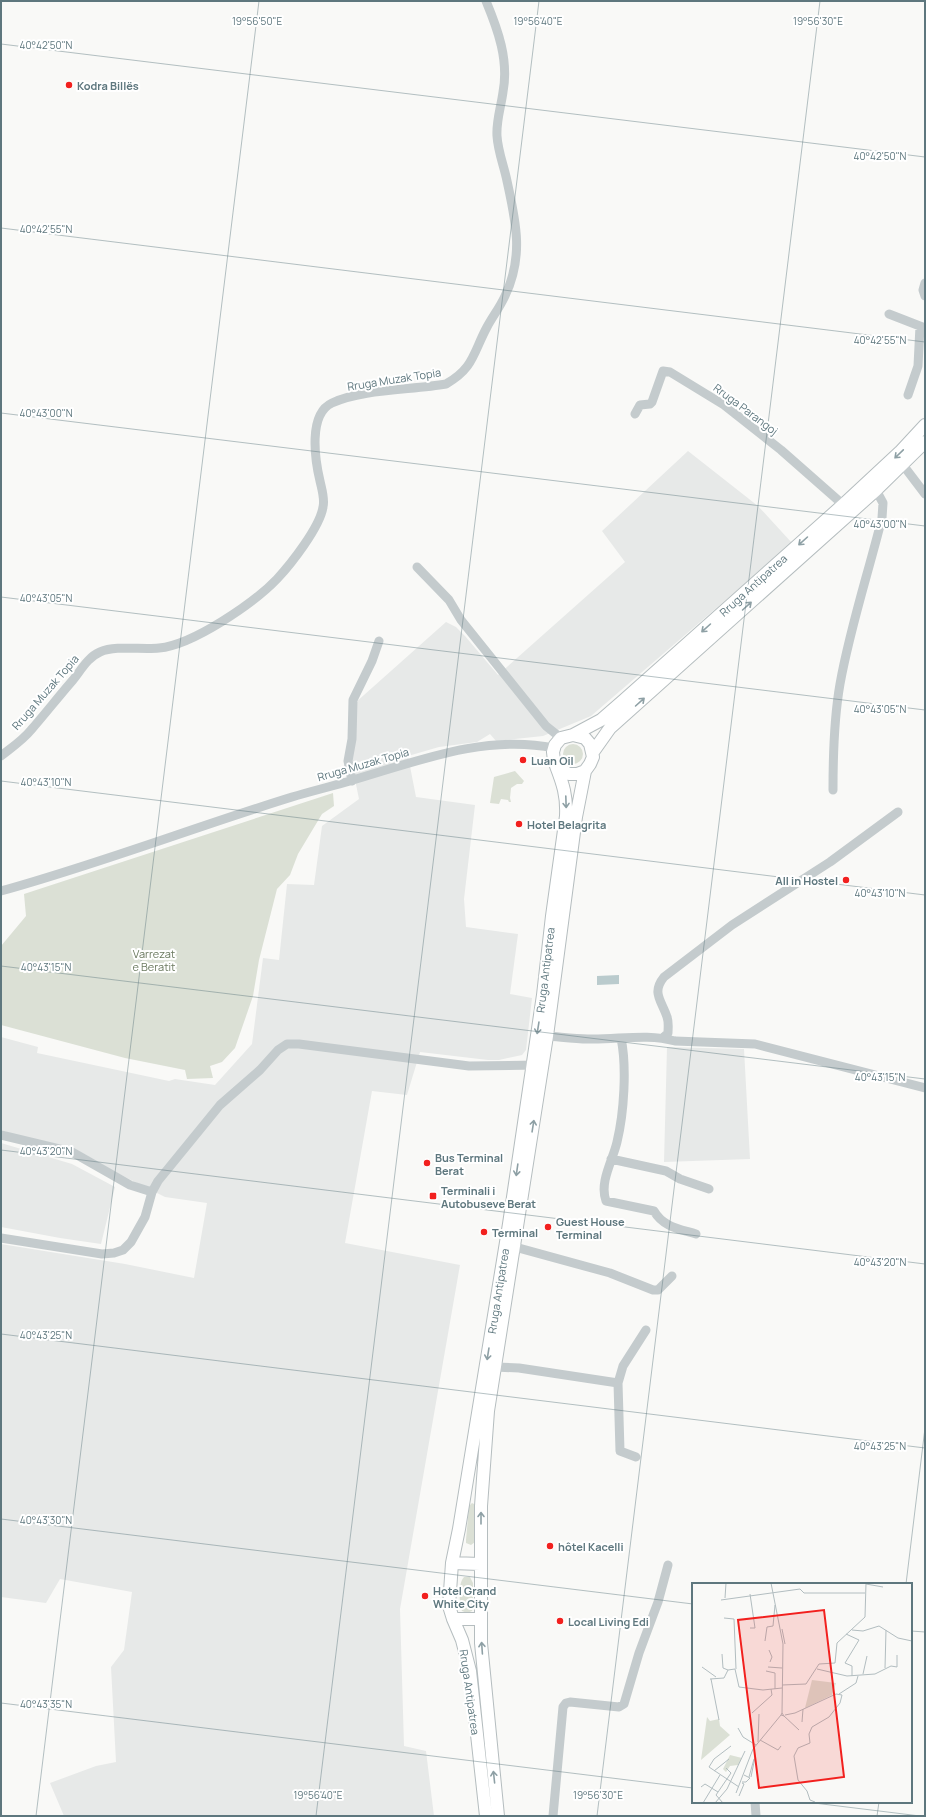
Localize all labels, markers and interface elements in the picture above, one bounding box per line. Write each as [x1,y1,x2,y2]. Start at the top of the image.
text: 19°56'50"E [232,14,282,28]
text: 19°56'40"E [513,14,563,28]
text: 19°56'30"E [793,14,843,28]
text: 40°42'50"N [20,38,73,52]
place label: Kodra Billës [77,78,139,93]
marker: Kodra Billës [64,80,74,90]
text: 40°42'50"N [854,149,907,163]
text: 40°42'55"N [20,222,72,236]
text: 40°42'55"N [854,333,906,347]
street label: Rruga Muzak Topia [346,364,442,394]
street label: Rruga Parangoj [711,380,781,438]
text: 40°43'00"N [19,406,73,420]
one-way arrow [894,449,904,458]
text: 40°43'00"N [853,517,907,531]
one-way arrow [797,537,808,546]
street label: Rruga Antipatrea [716,551,790,619]
text: 40°43'05"N [20,591,72,605]
one-way arrow [742,601,752,611]
one-way arrow [700,623,711,632]
street label: Rruga Muzak Topia [8,651,82,733]
one-way arrow [634,698,644,707]
text: 40°43'05"N [854,702,906,716]
street label: Rruga Muzak Topia [315,744,411,784]
place label: Luan Oil [531,753,574,768]
marker: Luan Oil [518,755,528,765]
text: 40°43'10"N [21,775,72,789]
one-way arrow [562,795,570,808]
place label: Hotel Belagrita [527,817,606,832]
marker: Hotel Belagrita [514,819,524,829]
place label: All in Hostel [775,873,838,888]
marker: All in Hostel [841,875,851,885]
text: 40°43'10"N [855,886,906,900]
street label: Rruga Antipatrea [532,926,558,1014]
park label: Varrezat e Beratit [132,946,176,974]
text: 40°43'15"N [21,960,71,974]
one-way arrow [534,1021,542,1034]
text: 40°43'15"N [855,1070,905,1084]
one-way arrow [529,1120,537,1133]
text: 40°43'20"N [20,1144,72,1158]
place label: Bus Terminal Berat [435,1150,503,1178]
marker: Bus Terminal Berat [422,1158,432,1168]
one-way arrow [513,1163,521,1176]
place label: Terminali i Autobuseve Berat [441,1183,536,1211]
marker: Terminali i Autobuseve Berat [428,1191,438,1201]
place label: Guest House Terminal [556,1214,625,1242]
marker: Guest House Terminal [543,1222,553,1232]
place label: Terminal [492,1225,538,1240]
marker: Terminal [479,1227,489,1237]
street label: Rruga Antipatrea [484,1247,512,1335]
text: 40°43'20"N [854,1255,906,1269]
text: 40°43'25"N [20,1328,72,1342]
one-way arrow [484,1347,492,1360]
text: 40°43'25"N [854,1439,906,1453]
one-way arrow [477,1512,485,1525]
text: 40°43'30"N [20,1513,72,1527]
place label: hôtel Kacelli [558,1539,624,1554]
marker: hôtel Kacelli [545,1541,555,1551]
place label: Hotel Grand White City [433,1583,497,1611]
inset map [692,1583,912,1803]
marker: Hotel Grand White City [420,1591,430,1601]
place label: Local Living Edi [568,1614,649,1629]
marker: Local Living Edi [555,1616,565,1626]
one-way arrow [478,1642,485,1655]
street label: Rruga Antipatrea [457,1648,483,1736]
text: 40°43'35"N [20,1697,72,1711]
one-way arrow [491,1771,498,1784]
text: 19°56'40"E [293,1788,343,1802]
text: 19°56'30"E [573,1788,623,1802]

